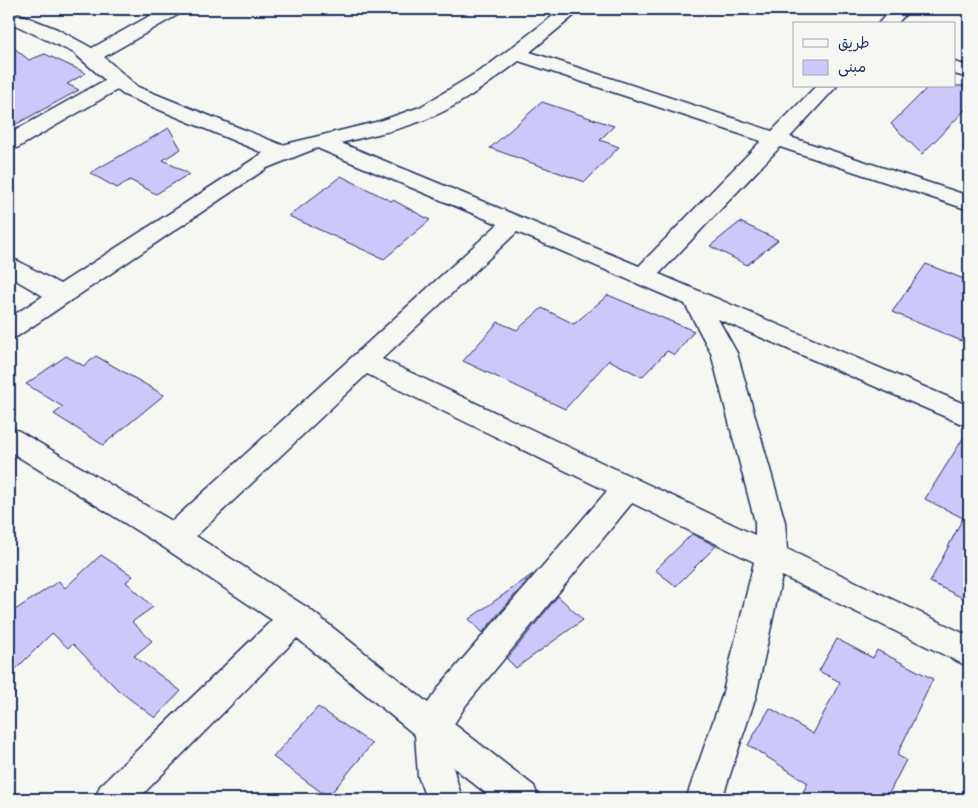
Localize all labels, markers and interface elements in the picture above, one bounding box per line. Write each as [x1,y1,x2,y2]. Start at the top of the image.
legend [793,22,956,88]
text: طريق [838,34,870,54]
text: مبنى [838,58,866,78]

